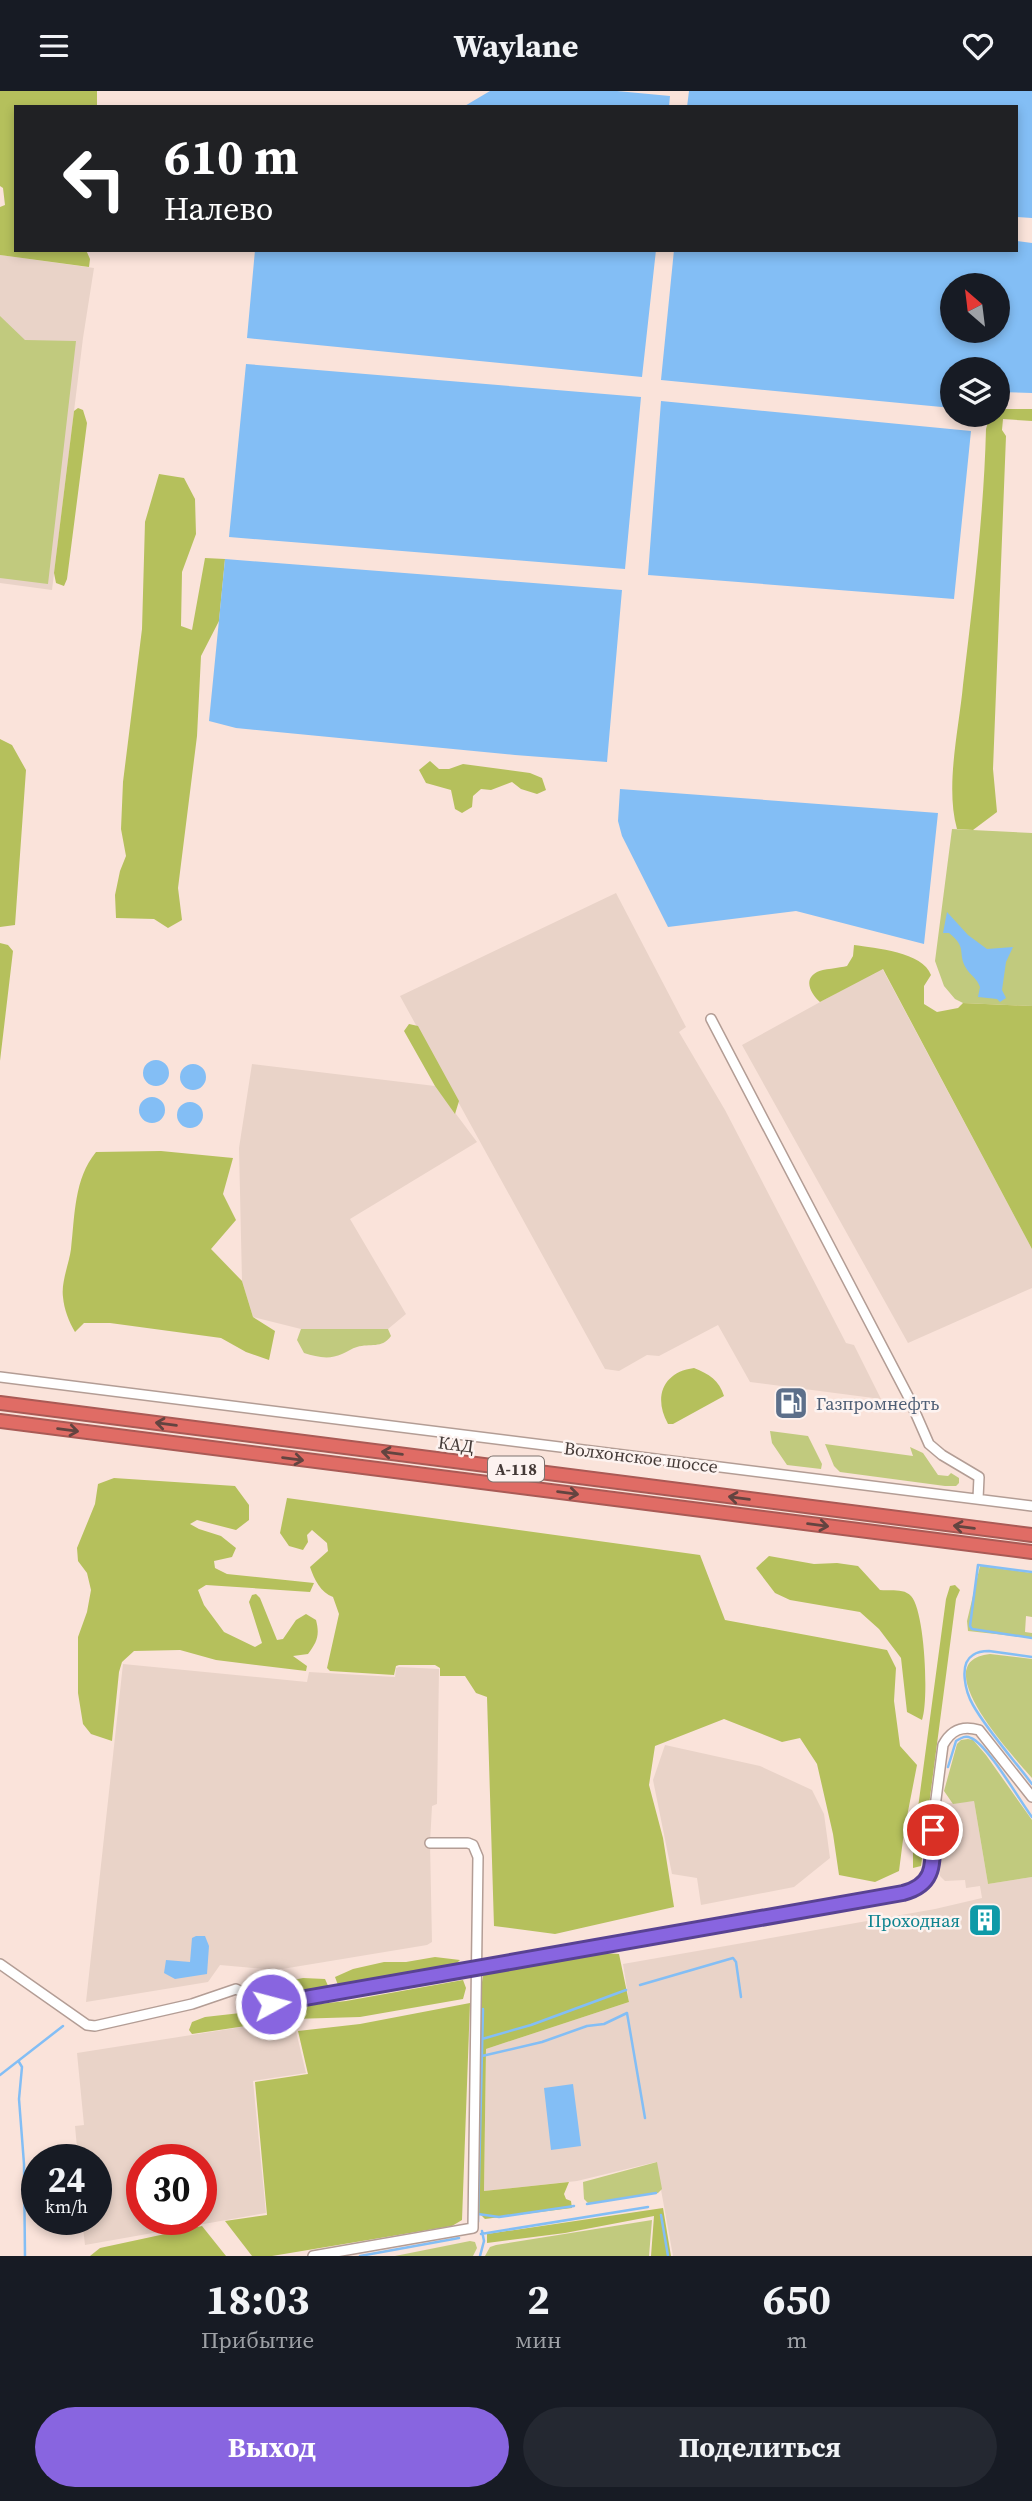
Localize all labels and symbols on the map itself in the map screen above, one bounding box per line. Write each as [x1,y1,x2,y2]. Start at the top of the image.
north arrow [940,273,1010,343]
fuel station icon: Газпромнефть [772,1384,810,1422]
place label: Газпромнефть [816,1391,939,1416]
one-way arrow [155,1418,178,1431]
one-way arrow [56,1424,79,1437]
street label: КАД [437,1429,475,1459]
street label: Волхонское шоссе [563,1435,719,1479]
one-way arrow [381,1447,403,1460]
one-way arrow [282,1452,304,1465]
road number: А-118 [488,1457,544,1481]
one-way arrow [556,1487,579,1500]
one-way arrow [728,1491,751,1504]
one-way arrow [806,1518,829,1531]
one-way arrow [953,1520,976,1533]
pin [903,1800,963,1860]
building icon: Проходная [966,1901,1004,1939]
place label: Проходная [868,1908,960,1933]
position arrow [234,1967,308,2041]
speed limit sign: 30 [126,2144,217,2235]

